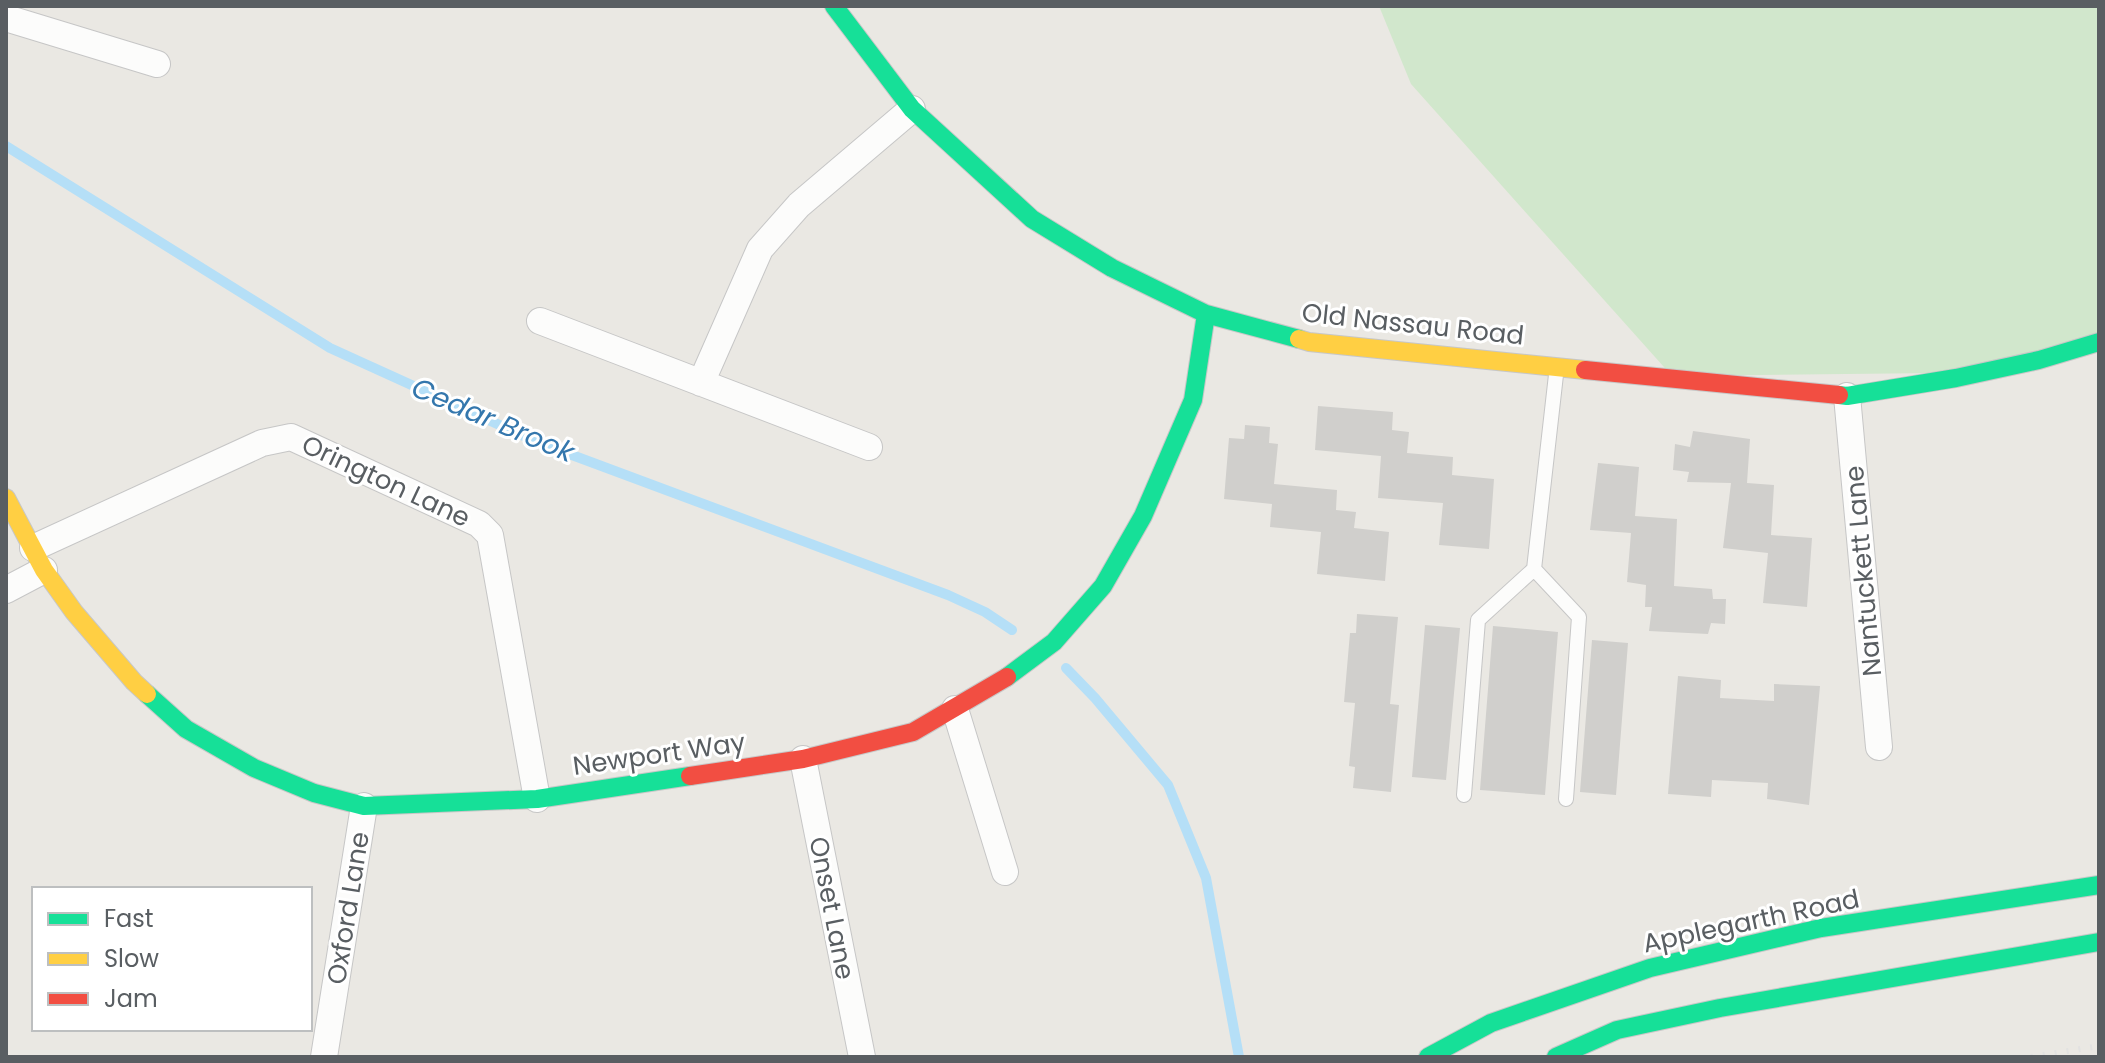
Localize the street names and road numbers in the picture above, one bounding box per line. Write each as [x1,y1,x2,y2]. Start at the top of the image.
street label: Old Nassau Road [1300,294,1526,354]
street label: Orington Lane [296,426,476,536]
street label: Nantuckett Lane [1836,464,1890,678]
street label: Newport Way [571,724,748,784]
street label: Oxford Lane [318,829,378,987]
street label: Onset Lane [801,834,863,982]
street label: Applegarth Road [1639,880,1863,962]

